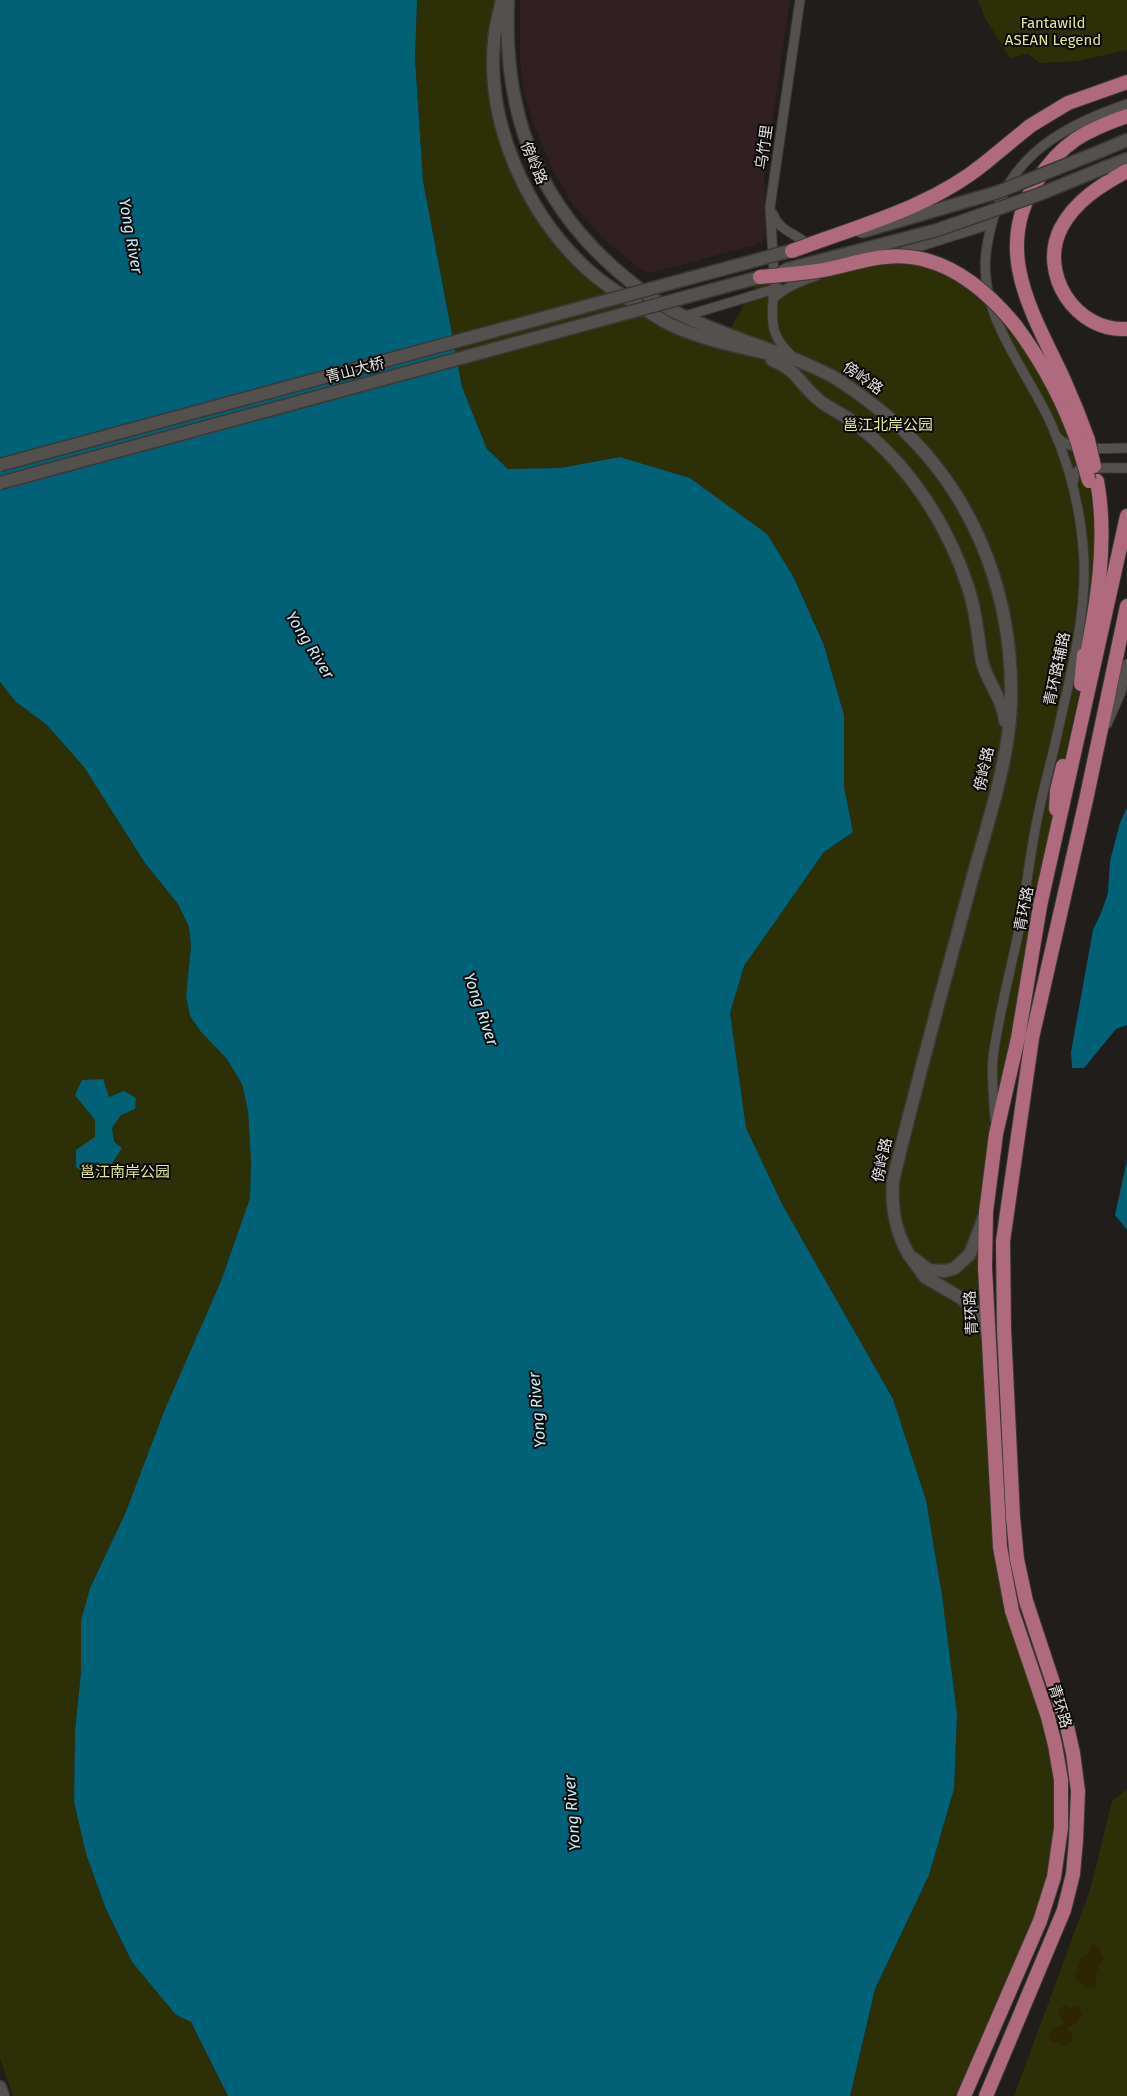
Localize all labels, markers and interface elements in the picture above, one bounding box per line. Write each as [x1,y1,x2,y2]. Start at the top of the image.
park label: Fantawild ASEAN Legend [1005,14,1101,49]
street label: 乌竹里 [752,123,776,171]
street label: 傍岭路 [517,139,551,187]
water label: Yong River [115,197,147,276]
street label: 青山大桥 [324,354,386,386]
street label: 傍岭路 [839,358,887,398]
park label: 邕江北岸公园 [843,416,933,434]
water label: Yong River [282,608,339,683]
street label: 青环路辅路 [1040,630,1074,708]
street label: 傍岭路 [971,745,997,793]
street label: 青环路 [1011,885,1037,933]
water label: Yong River [460,970,503,1049]
street label: 傍岭路 [869,1136,895,1184]
park label: 邕江南岸公园 [80,1163,170,1181]
street label: 青环路 [961,1290,981,1336]
water label: Yong River [524,1370,550,1449]
street label: 青环路 [1045,1682,1075,1730]
water label: Yong River [560,1774,584,1851]

